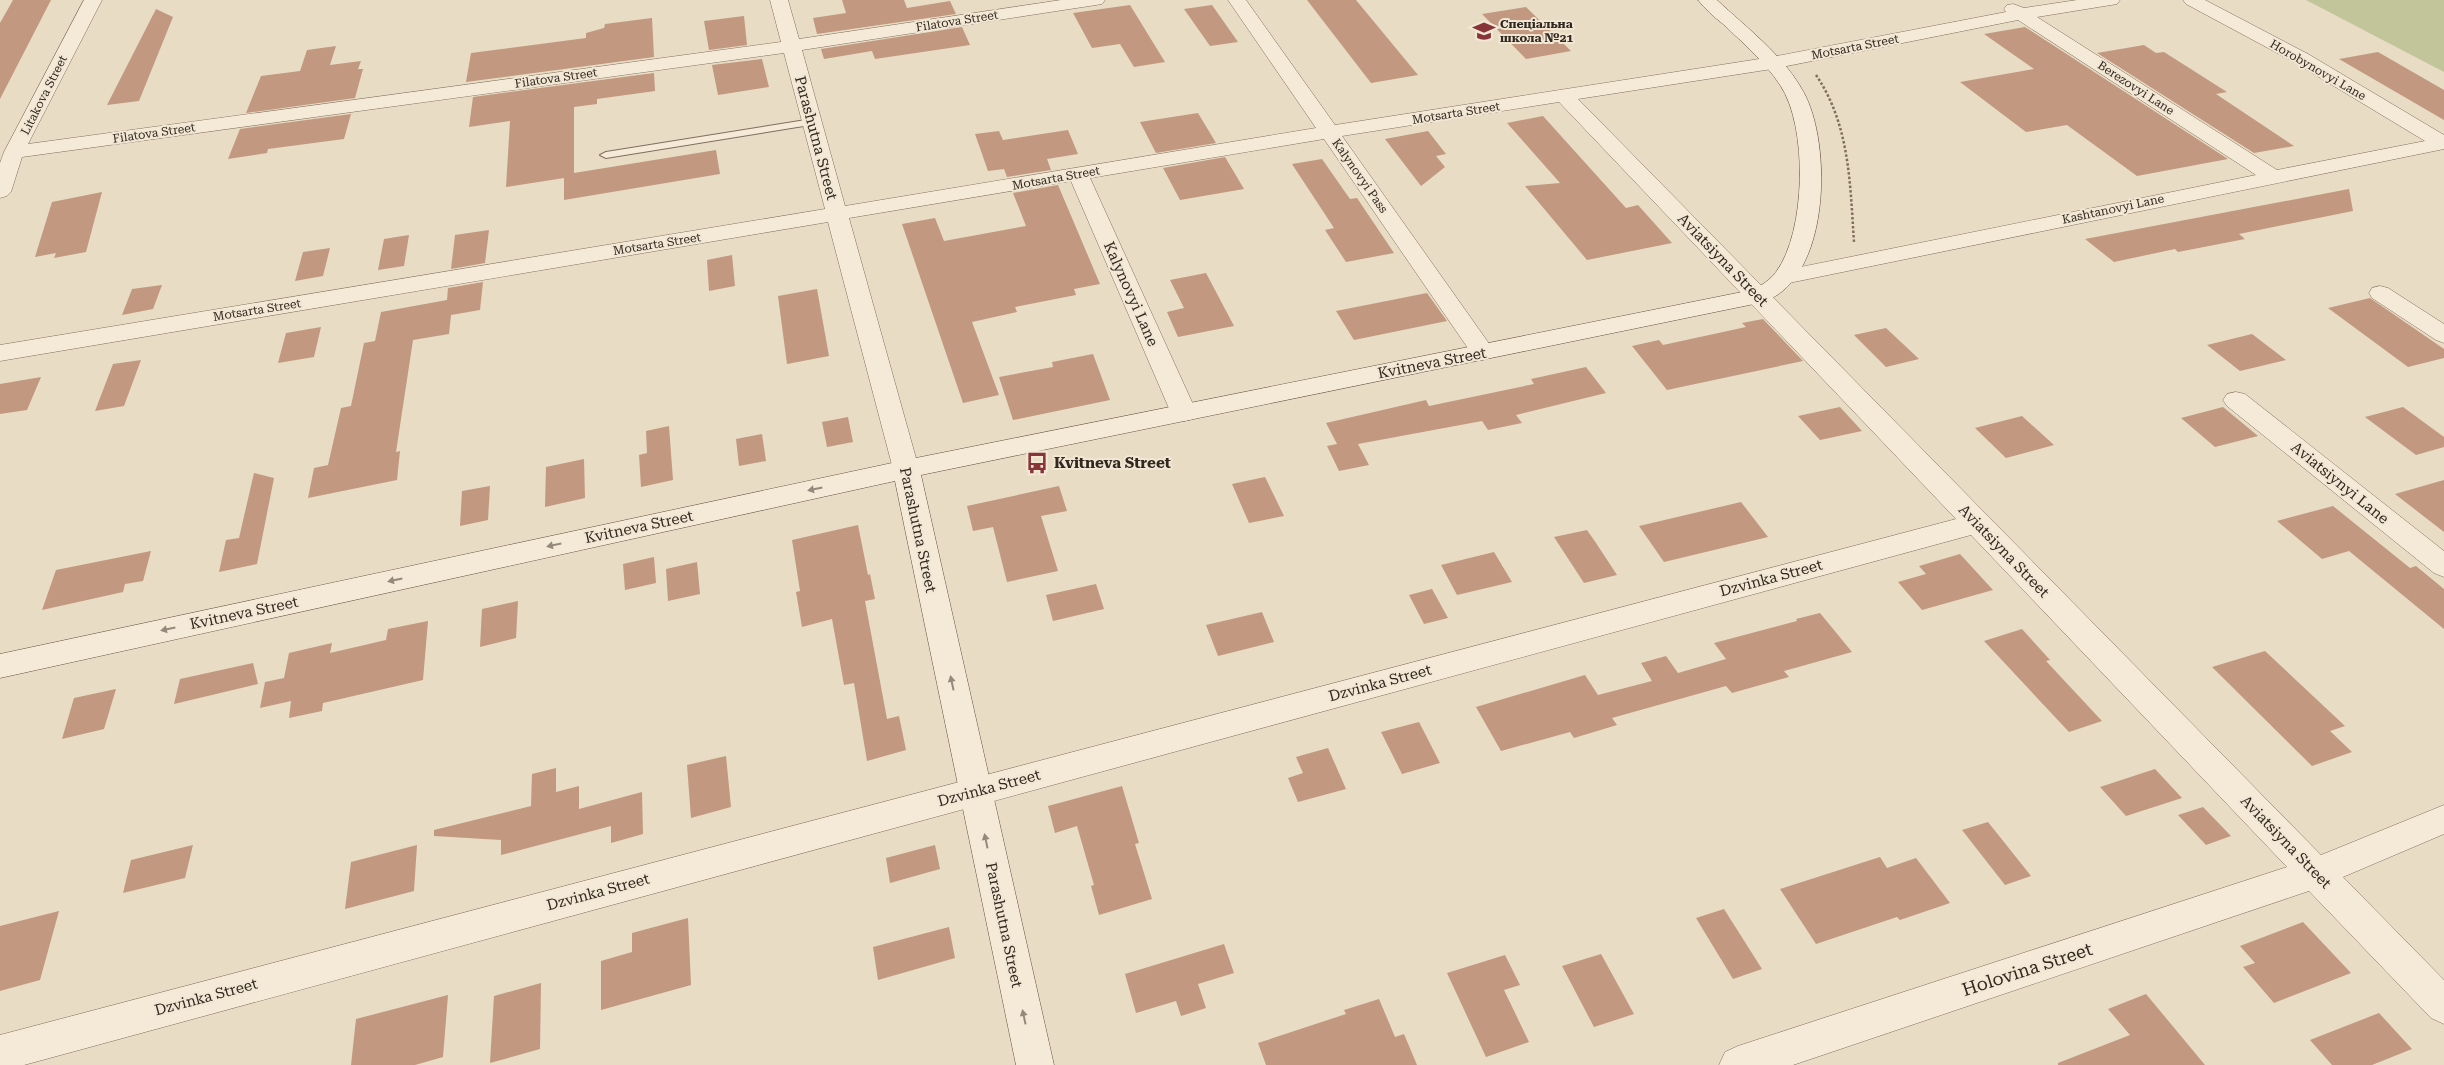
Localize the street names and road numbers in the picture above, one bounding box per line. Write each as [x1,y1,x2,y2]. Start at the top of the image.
street label: Filatova Street [915,7,1000,34]
street label: Motsarta Street [1810,32,1900,62]
street label: Horobynovyi Lane [2268,37,2369,103]
street label: Litakova Street [18,53,70,137]
street label: Berezovyi Lane [2095,58,2177,118]
street label: Filatova Street [514,65,599,91]
street label: Parashutna Street [791,74,841,202]
street label: Motsarta Street [1411,99,1501,127]
street label: Filatova Street [112,120,197,146]
street label: Kalynovyi Pass [1329,136,1391,216]
street label: Motsarta Street [1011,163,1101,193]
street label: Kashtanovyi Lane [2061,191,2166,227]
street label: Aviatsiyna Street [1674,210,1772,311]
street label: Motsarta Street [612,230,702,258]
street label: Kalynovyi Lane [1100,239,1162,349]
street label: Motsarta Street [212,296,302,324]
street label: Kvitneva Street [1376,344,1488,382]
street label: Aviatsiynyi Lane [2288,438,2392,528]
street label: Parashutna Street [896,466,940,595]
street label: Aviatsiyna Street [1955,501,2053,602]
street label: Kvitneva Street [583,507,695,547]
street label: Dzvinka Street [1718,556,1825,600]
street label: Kvitneva Street [188,593,300,633]
street label: Dzvinka Street [1327,661,1434,705]
street label: Dzvinka Street [936,766,1043,810]
street label: Aviatsiyna Street [2237,792,2335,893]
street label: Parashutna Street [982,861,1026,990]
street label: Dzvinka Street [545,870,652,914]
street label: Holovina Street [1959,938,2095,1000]
street label: Dzvinka Street [153,975,260,1019]

